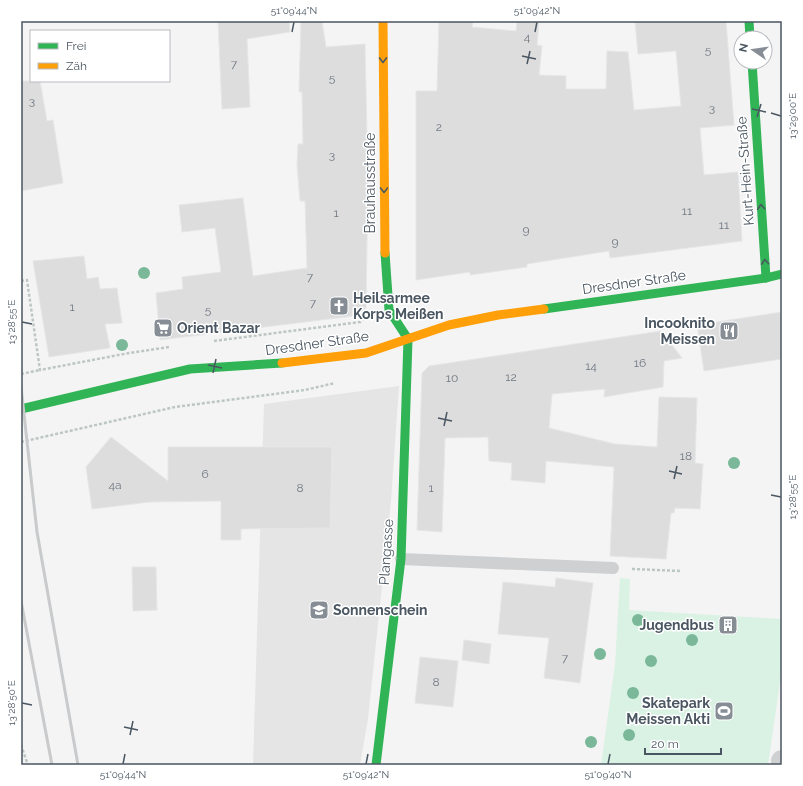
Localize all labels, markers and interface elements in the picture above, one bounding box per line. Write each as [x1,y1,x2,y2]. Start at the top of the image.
text: 51°09'44"N [271,5,317,16]
text: 51°09'42"N [514,5,560,16]
legend [30,30,170,82]
house number: 4 [524,30,531,44]
north arrow [733,30,773,70]
text: Frei [66,39,86,53]
text: N [736,42,751,53]
house number: 5 [705,43,712,57]
house number: 7 [231,57,238,71]
one-way arrow [379,57,387,63]
text: Zäh [66,59,87,73]
house number: 5 [329,71,336,85]
text: 13°29'00"E [787,93,798,139]
house number: 3 [29,94,35,108]
house number: 3 [709,101,715,115]
street label: Kurt-Hein-Straße [733,116,757,226]
house number: 2 [436,120,442,134]
street label: Brauhausstraße [362,133,378,233]
house number: 3 [329,148,335,162]
one-way arrow [380,187,388,193]
house number: 11 [682,204,692,218]
one-way arrow [757,204,766,210]
house number: 1 [333,206,339,220]
house number: 11 [719,218,729,232]
house number: 9 [522,223,530,237]
house number: 9 [611,235,619,249]
one-way arrow [760,259,769,265]
street label: Dresdner Straße [581,267,687,297]
house number: 7 [307,270,314,284]
place label: Heilsarmee Korps Meißen [353,290,444,322]
church icon: Heilsarmee Korps Meißen [328,295,350,317]
house number: 7 [310,296,317,310]
text: 13°28'55"E [6,300,17,344]
house number: 1 [69,300,75,314]
house number: 5 [205,303,212,317]
place label: Incooknito Meissen [644,315,716,347]
supermarket icon: Orient Bazar [152,317,174,339]
place label: Orient Bazar [177,320,261,336]
restaurant icon: Incooknito Meissen [718,320,740,342]
street label: Dresdner Straße [264,328,370,358]
house number: 16 [634,356,646,370]
house number: 14 [585,359,597,373]
house number: 12 [505,370,517,384]
house number: 10 [446,371,458,385]
house number: 18 [680,449,692,463]
house number: 6 [201,467,209,481]
text: 13°28'55"E [787,475,798,519]
house number: 4a [108,478,122,492]
house number: 8 [296,481,304,495]
house number: 1 [428,481,434,495]
street label: Plangasse [376,518,396,586]
school or university icon: Sonnenschein [308,599,330,621]
place label: Sonnenschein [333,602,428,618]
building icon: Jugendbus [717,614,739,636]
place label: Jugendbus [639,617,714,633]
house number: 7 [562,651,569,665]
house number: 8 [432,675,440,689]
text: 13°28'50"E [6,680,17,726]
place label: Skatepark Meissen Akti [626,695,710,727]
sports icon: Skatepark Meissen Akti [713,700,735,722]
scale bar [645,730,721,756]
text: 20 m [651,737,679,751]
text: 51°09'44"N [100,769,146,780]
text: 51°09'42"N [343,769,389,780]
text: 51°09'40"N [584,769,632,780]

